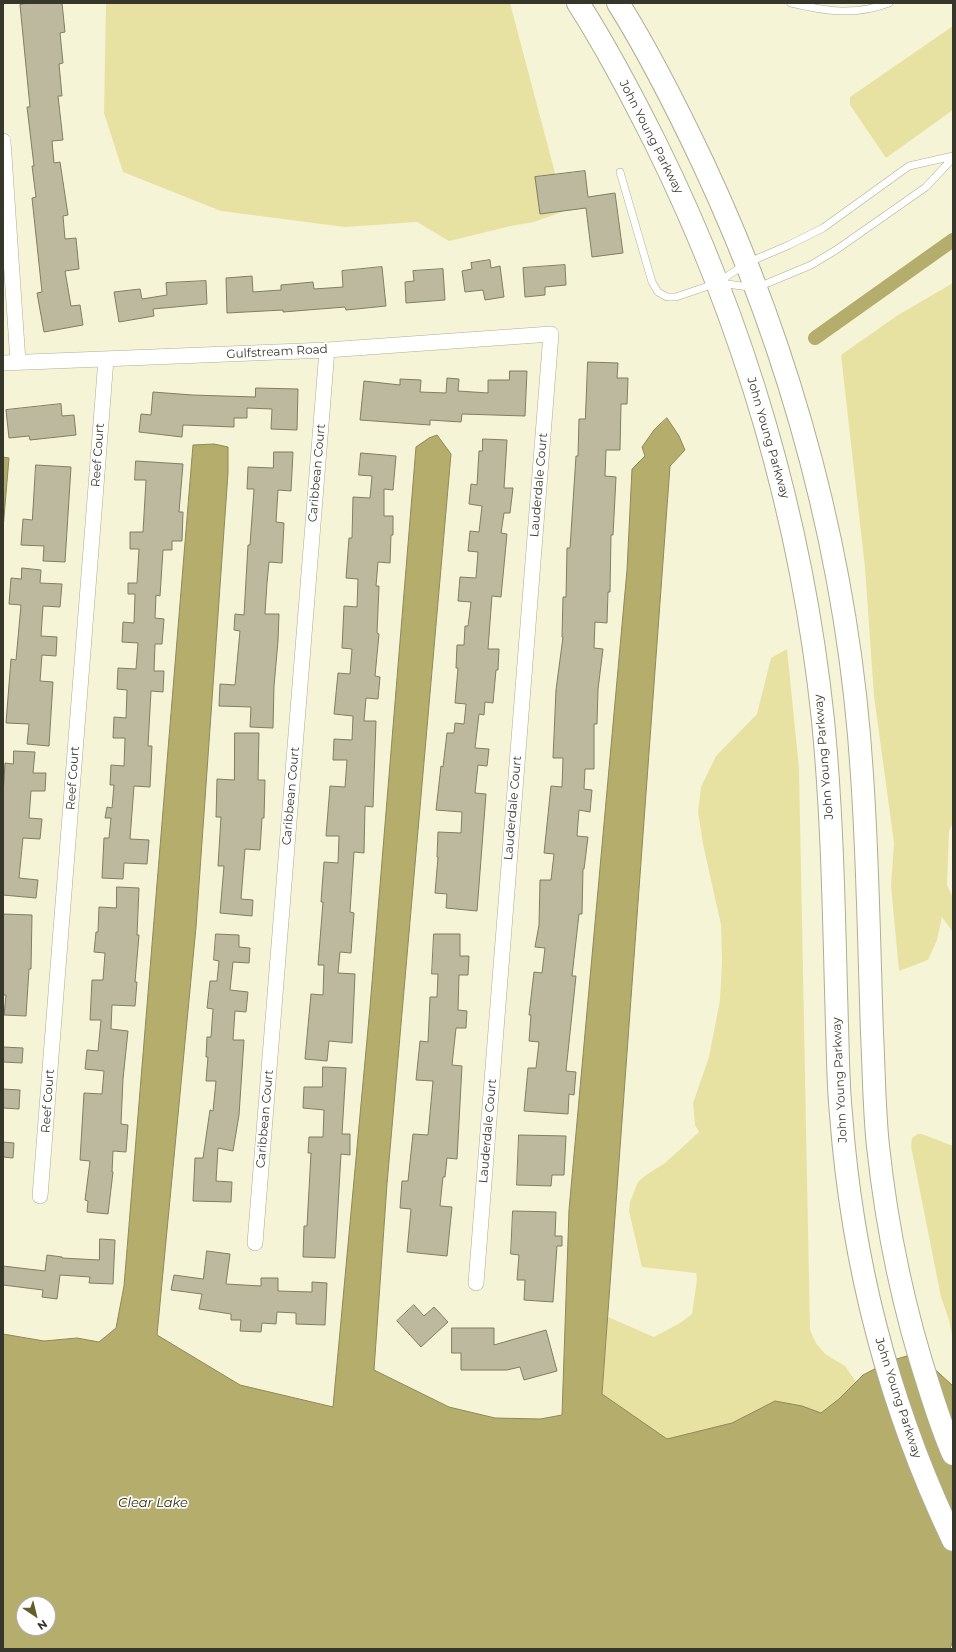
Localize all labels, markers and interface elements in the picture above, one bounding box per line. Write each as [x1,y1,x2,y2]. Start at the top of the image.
street label: John Young Parkway [616,78,686,196]
street label: Gulfstream Road [226,342,328,362]
street label: John Young Parkway [744,376,792,500]
street label: Reef Court [89,423,107,487]
street label: Caribbean Court [306,423,328,523]
street label: Lauderdale Court [527,432,551,538]
street label: John Young Parkway [811,694,837,820]
street label: Reef Court [64,746,82,810]
street label: Caribbean Court [280,746,302,846]
street label: Lauderdale Court [501,755,525,861]
street label: John Young Parkway [830,1017,850,1143]
street label: Reef Court [39,1069,57,1133]
street label: Caribbean Court [254,1069,276,1169]
street label: Lauderdale Court [476,1078,500,1184]
street label: John Young Parkway [872,1336,924,1460]
water label: Clear Lake [118,1495,188,1511]
north arrow [16,1596,56,1636]
text: N [35,1617,50,1633]

